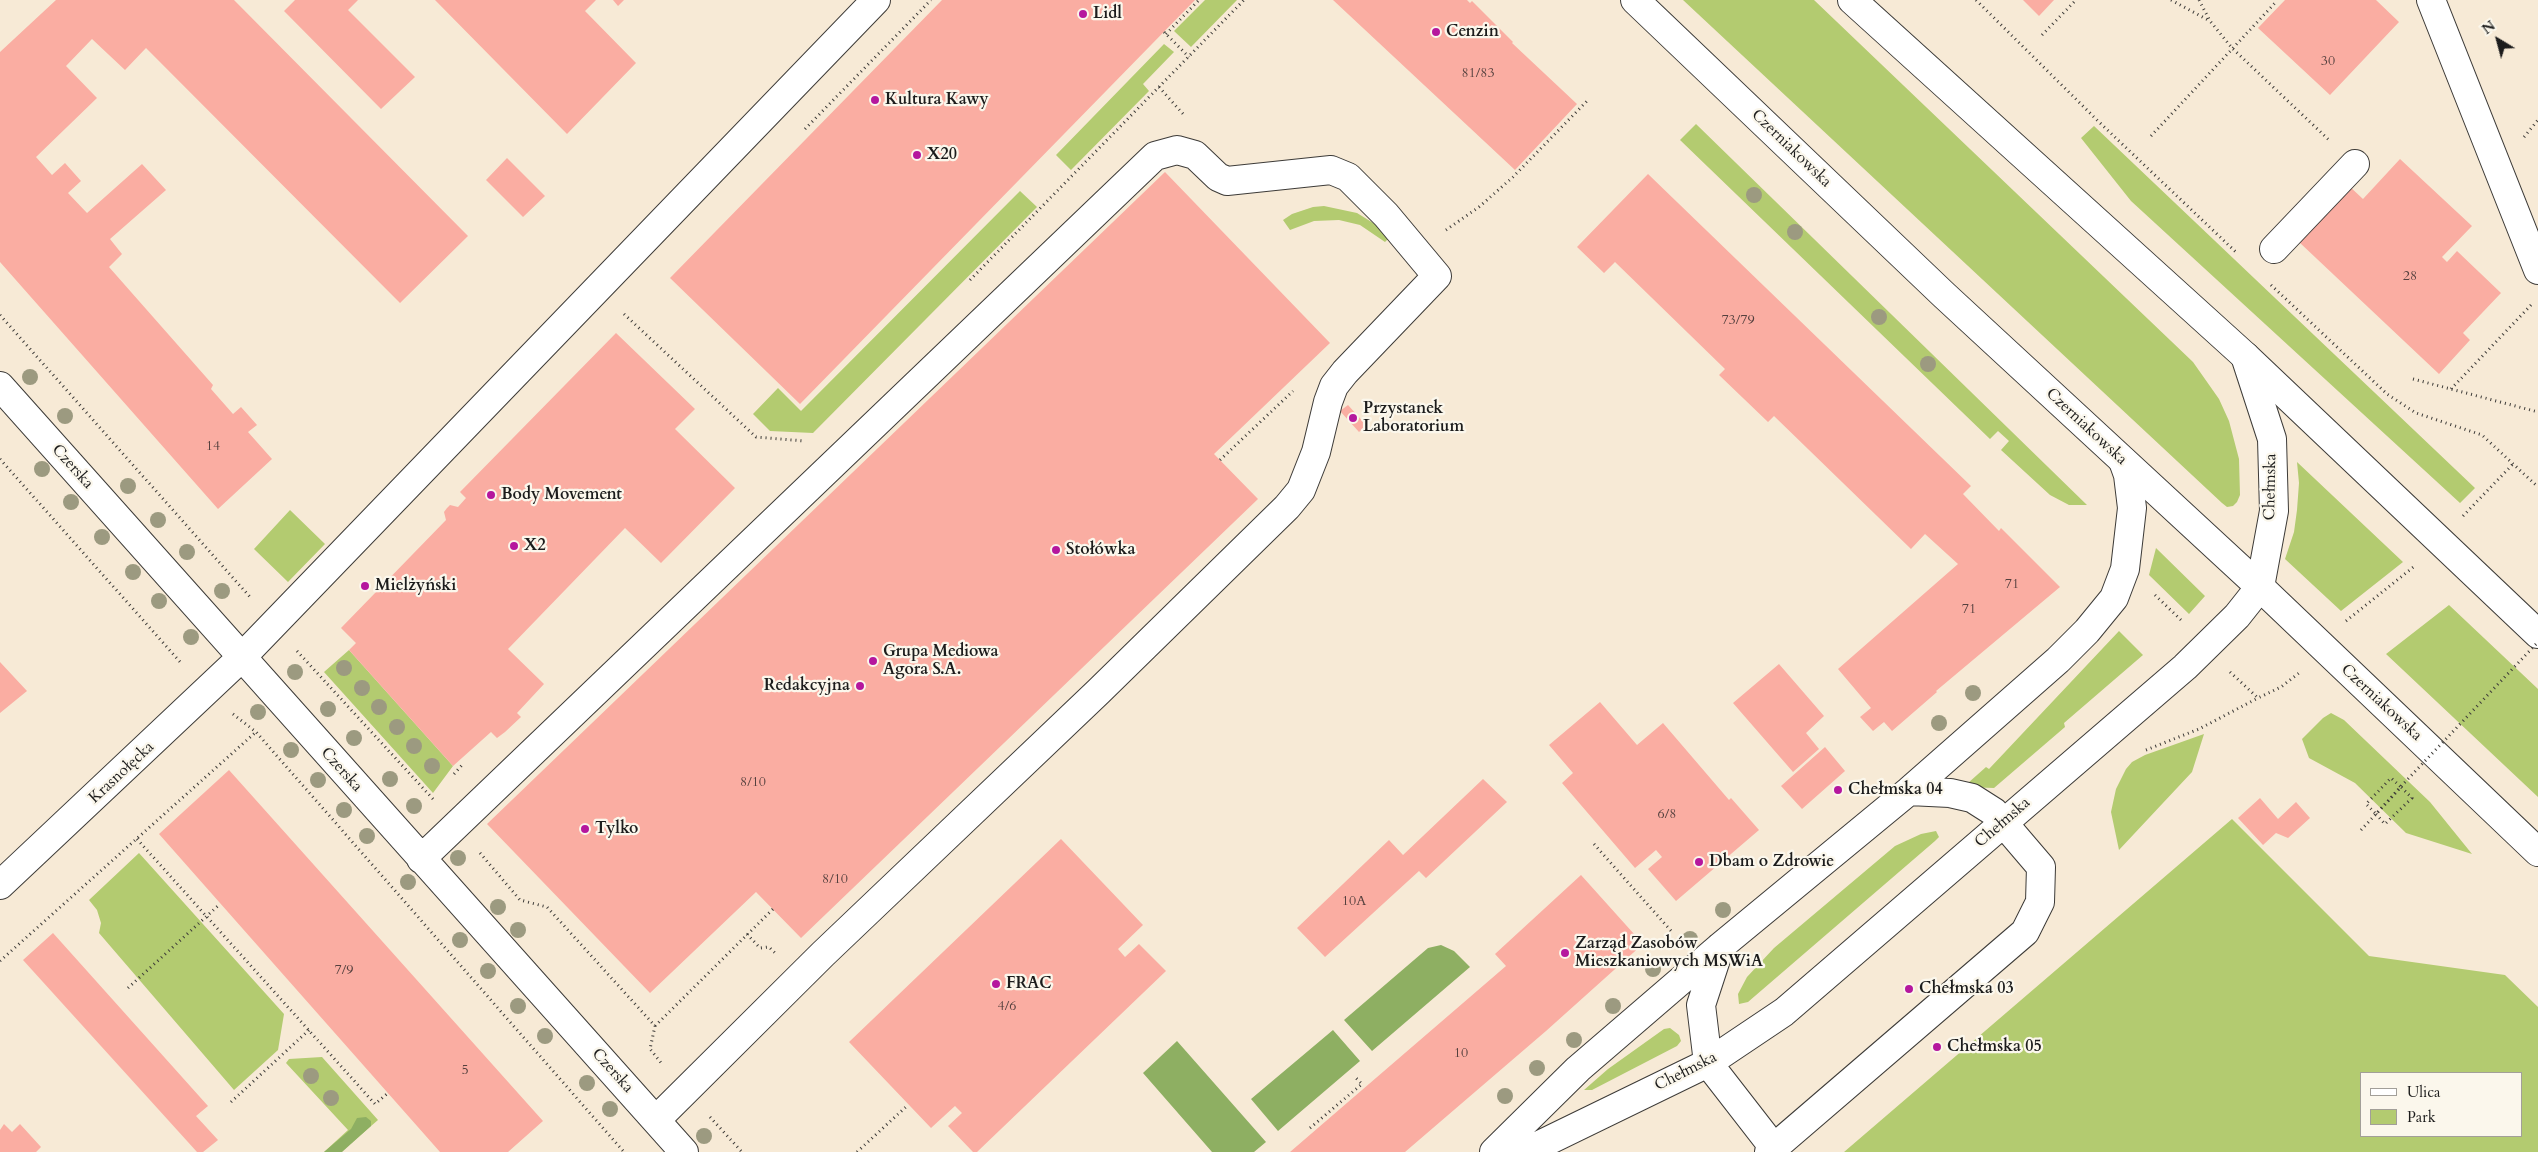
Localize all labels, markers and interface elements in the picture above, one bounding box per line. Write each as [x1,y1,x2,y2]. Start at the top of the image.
place label: Lidl [1093,4,1122,24]
marker: Lidl [1077,8,1089,20]
north arrow [2473,15,2523,65]
text: N [2478,16,2499,39]
place label: Cenzin [1446,22,1499,42]
marker: Cenzin [1430,26,1442,38]
house number: 30 [2321,54,2335,70]
house number: 81/83 [1461,66,1495,82]
place label: Kultura Kawy [885,90,989,110]
marker: Kultura Kawy [869,94,881,106]
street label: Czerniakowska [1747,106,1835,192]
place label: X20 [927,145,957,165]
marker: X20 [911,149,923,161]
house number: 28 [2403,269,2417,285]
house number: 73/79 [1721,313,1755,329]
street label: Czerniakowska [2041,385,2131,469]
place label: Przystanek Laboratorium [1363,399,1464,437]
marker: Przystanek Laboratorium [1347,412,1359,424]
house number: 14 [206,439,220,455]
street label: Czerska [47,441,97,493]
street label: Chełmska [2261,453,2281,521]
place label: Body Movement [501,485,622,505]
marker: Body Movement [485,489,497,501]
place label: X2 [524,536,546,556]
marker: X2 [508,540,520,552]
place label: Stołówka [1066,540,1135,560]
marker: Stołówka [1050,544,1062,556]
place label: Mielżyński [375,576,456,596]
house number: 71 [2005,577,2019,593]
marker: Mielżyński [359,580,371,592]
house number: 71 [1962,602,1976,618]
place label: Grupa Mediowa Agora S.A. [883,642,998,680]
marker: Grupa Mediowa Agora S.A. [867,655,879,667]
street label: Czerniakowska [2336,661,2426,745]
place label: Redakcyjna [764,676,850,696]
marker: Redakcyjna [854,680,866,692]
street label: Krasnołęcka [85,738,159,808]
street label: Czerska [316,744,366,796]
house number: 8/10 [740,775,766,791]
place label: Chełmska 04 [1848,780,1943,800]
marker: Chełmska 04 [1832,784,1844,796]
street label: Chełmska [1971,794,2035,852]
house number: 6/8 [1658,807,1676,823]
place label: Tylko [595,819,638,839]
marker: Tylko [579,823,591,835]
place label: Dbam o Zdrowie [1709,852,1834,872]
marker: Dbam o Zdrowie [1693,856,1705,868]
house number: 8/10 [822,872,848,888]
house number: 10A [1342,894,1366,910]
place label: Zarząd Zasobów Mieszkaniowych MSWiA [1575,934,1763,972]
marker: Zarząd Zasobów Mieszkaniowych MSWiA [1559,947,1571,959]
house number: 7/9 [335,963,353,979]
place label: FRAC [1006,974,1052,994]
marker: FRAC [990,978,1002,990]
place label: Chełmska 03 [1919,979,2014,999]
marker: Chełmska 03 [1903,983,1915,995]
house number: 4/6 [998,999,1016,1015]
place label: Chełmska 05 [1947,1037,2042,1057]
marker: Chełmska 05 [1931,1041,1943,1053]
street label: Czerska [587,1045,637,1097]
house number: 10 [1454,1046,1468,1062]
street label: Chełmska [1652,1048,1720,1096]
house number: 5 [461,1063,469,1079]
legend [2360,1072,2523,1137]
text: Ulica [2407,1082,2441,1102]
text: Park [2407,1107,2436,1127]

